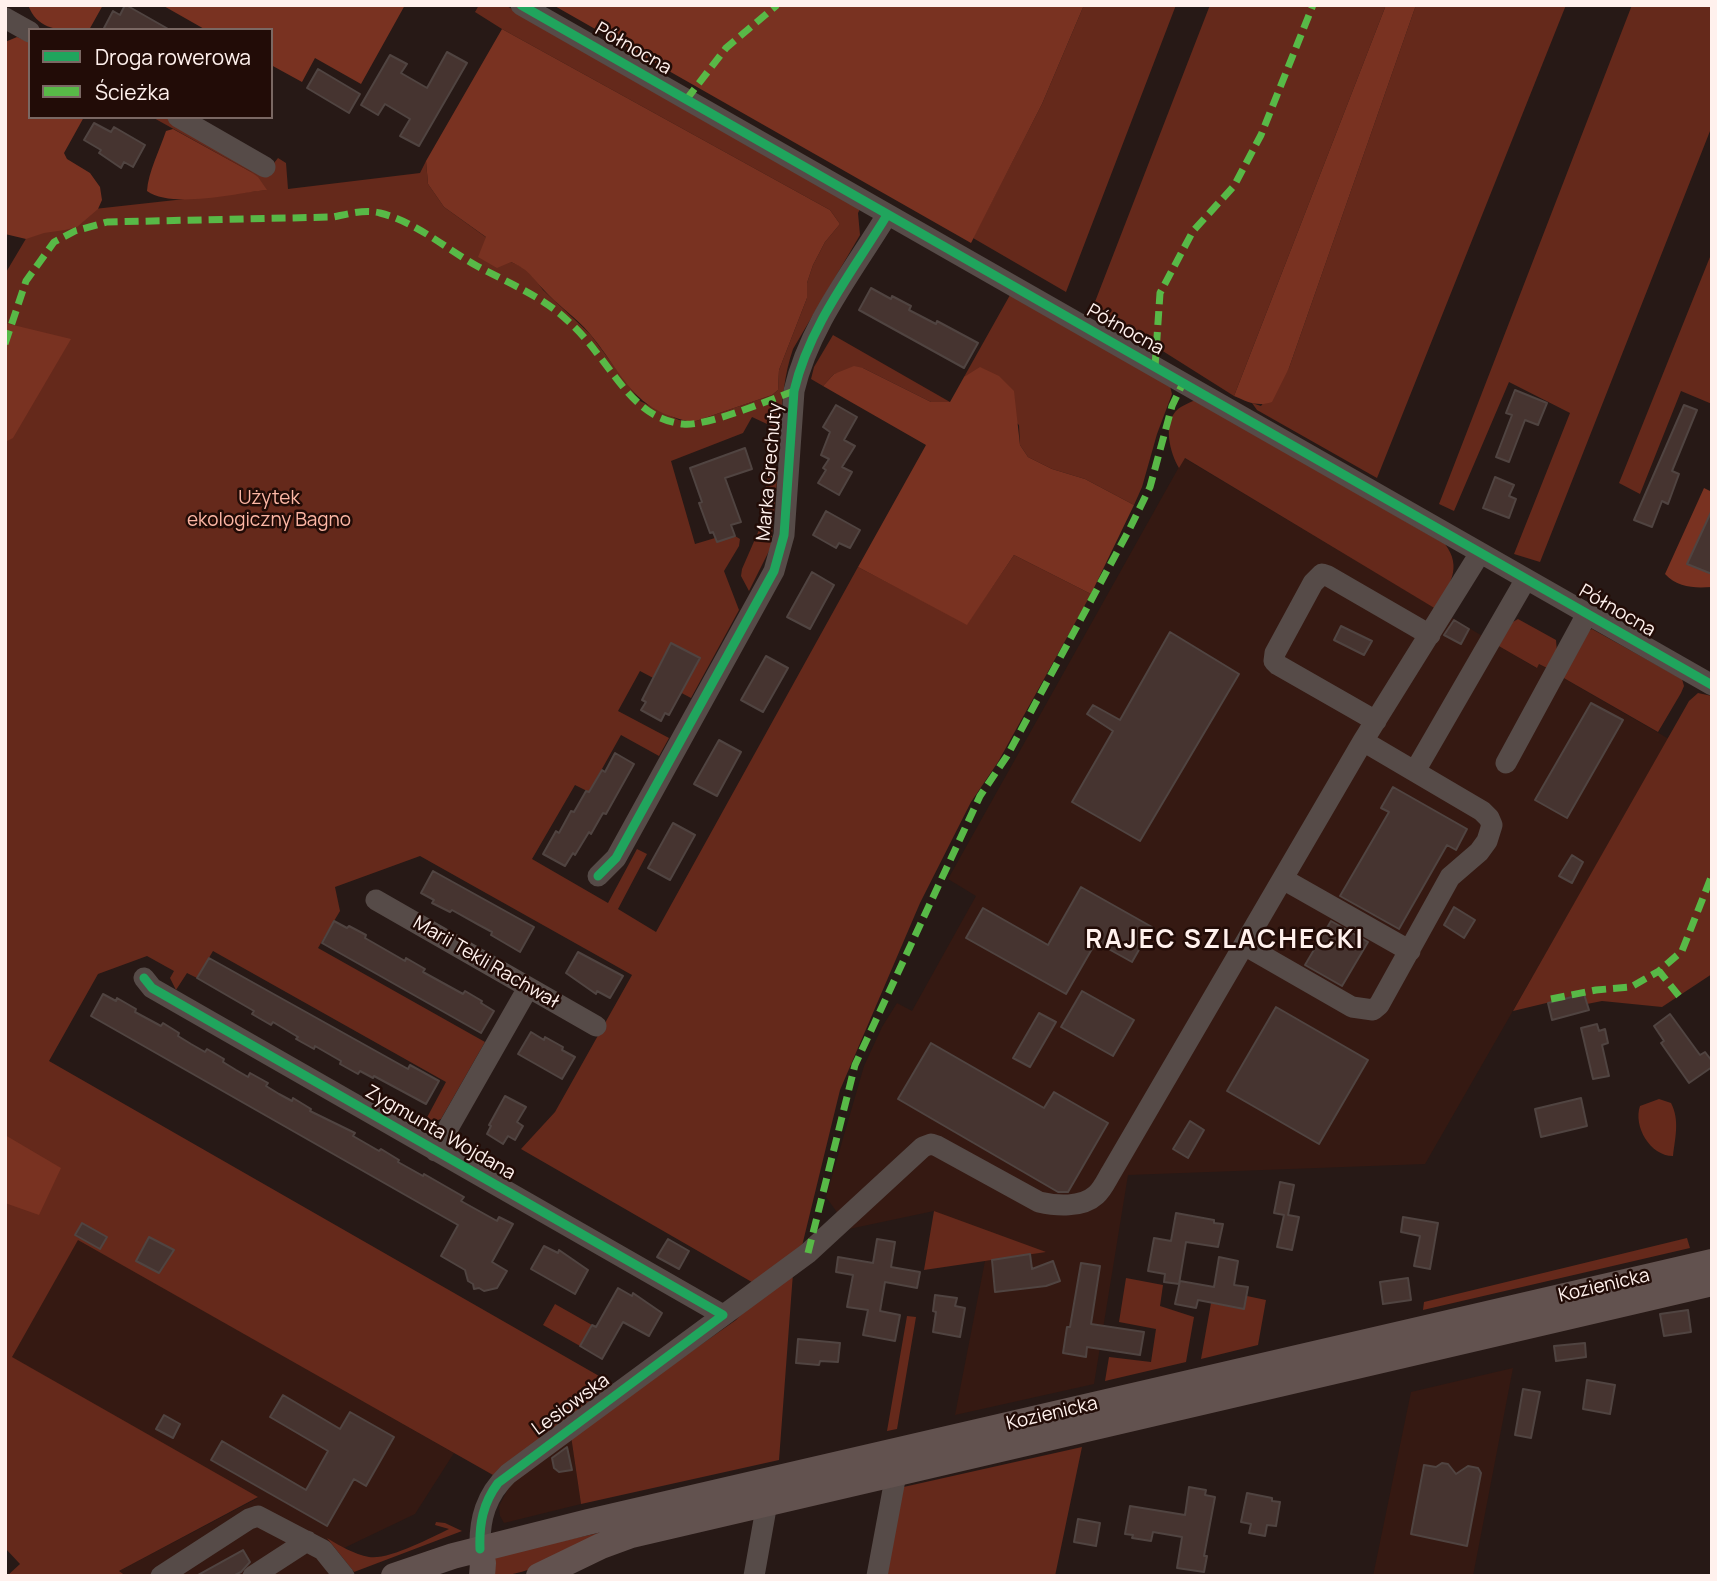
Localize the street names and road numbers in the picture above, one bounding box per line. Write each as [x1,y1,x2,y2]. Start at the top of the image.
street label: Północna [591,18,675,80]
street label: Północna [1082,300,1168,360]
street label: Marka Grechuty [753,402,787,542]
street label: Północna [1575,580,1659,642]
street label: Marii Tekli Rachwał [409,912,563,1014]
street label: Zygmunta Wojdana [361,1081,519,1185]
street label: Kozienicka [1556,1264,1652,1308]
street label: Lesiowska [528,1369,614,1441]
street label: Kozienicka [1004,1392,1100,1436]

